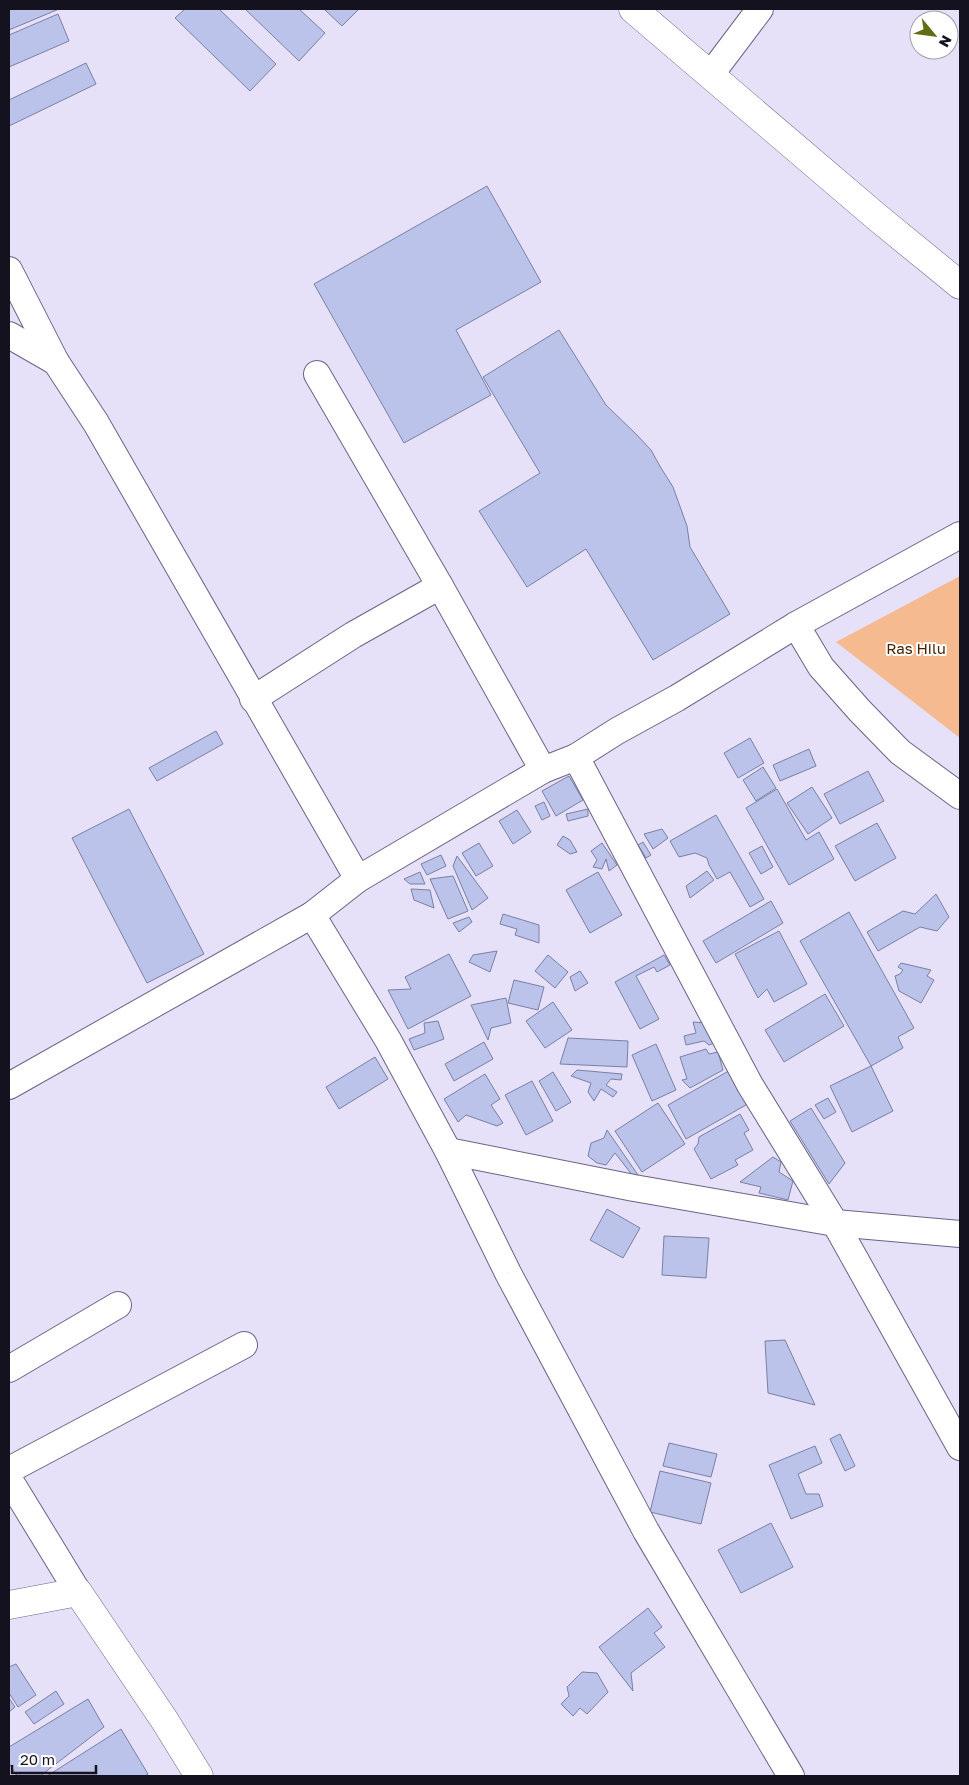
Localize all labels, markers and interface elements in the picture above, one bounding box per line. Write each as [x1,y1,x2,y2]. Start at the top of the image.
north arrow [909,10,959,60]
text: N [936,33,956,50]
park label: Ras Hilu [886,639,946,657]
scale bar [12,1742,96,1774]
text: 20 m [20,1750,55,1768]

